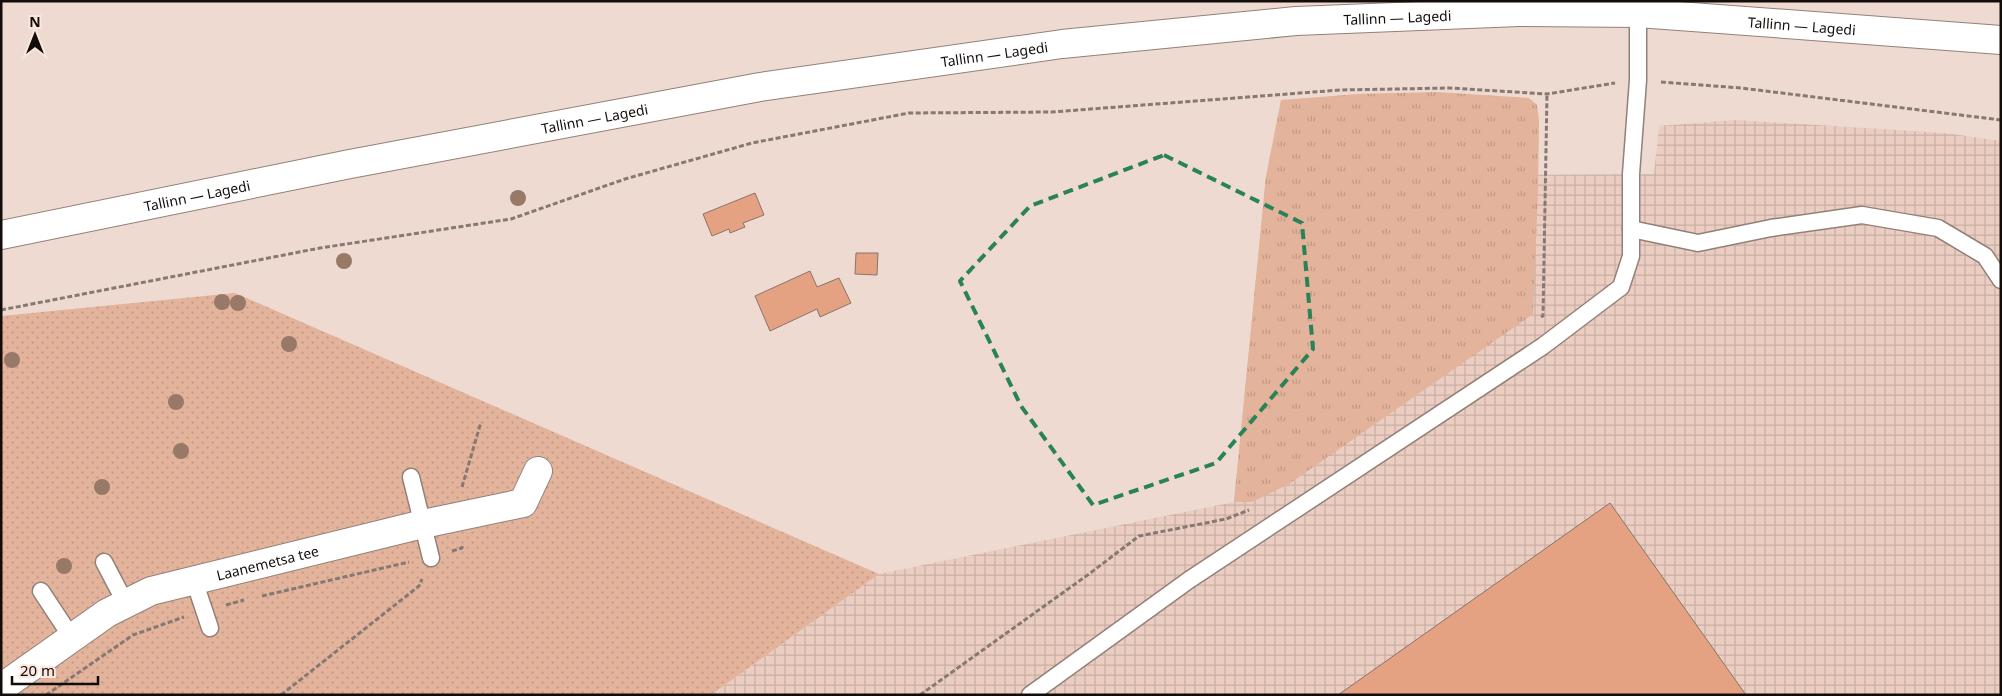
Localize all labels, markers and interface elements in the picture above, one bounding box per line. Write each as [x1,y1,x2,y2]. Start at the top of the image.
street label: Tallinn — Lagedi [1343,5,1452,29]
north arrow [10,10,60,60]
text: N [29,12,41,31]
street label: Tallinn — Lagedi [1747,12,1856,39]
street label: Tallinn — Lagedi [940,37,1049,71]
street label: Tallinn — Lagedi [540,99,649,137]
street label: Tallinn — Lagedi [142,175,252,215]
street label: Laanemetsa tee [214,541,321,584]
scale bar [12,654,99,686]
text: 20 m [20,660,55,680]

